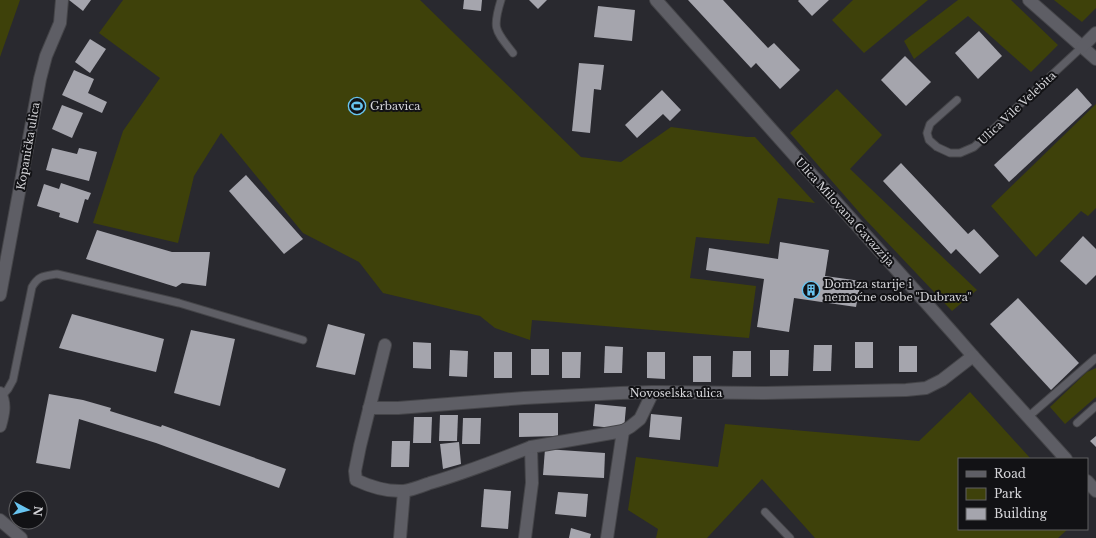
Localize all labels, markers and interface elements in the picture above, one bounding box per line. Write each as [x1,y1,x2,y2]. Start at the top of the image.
street label: Ulica Vile Velebita [975,68,1059,148]
sports icon: Grbavica [347,96,367,116]
place label: Grbavica [370,99,421,113]
street label: Kopanička ulica [13,100,43,191]
street label: Ulica Milovana Gavazzija [793,155,898,270]
place label: Dom za starije i nemoćne osobe "Dubrava" [824,277,972,304]
building icon: Dom za starije i nemoćne osobe "Dubrava" [801,280,821,300]
street label: Novoselska ulica [630,386,723,400]
legend [958,458,1088,530]
text: Road [994,466,1026,481]
text: Park [994,486,1022,501]
north arrow [8,490,48,530]
text: N [30,505,46,518]
text: Building [994,506,1048,521]

